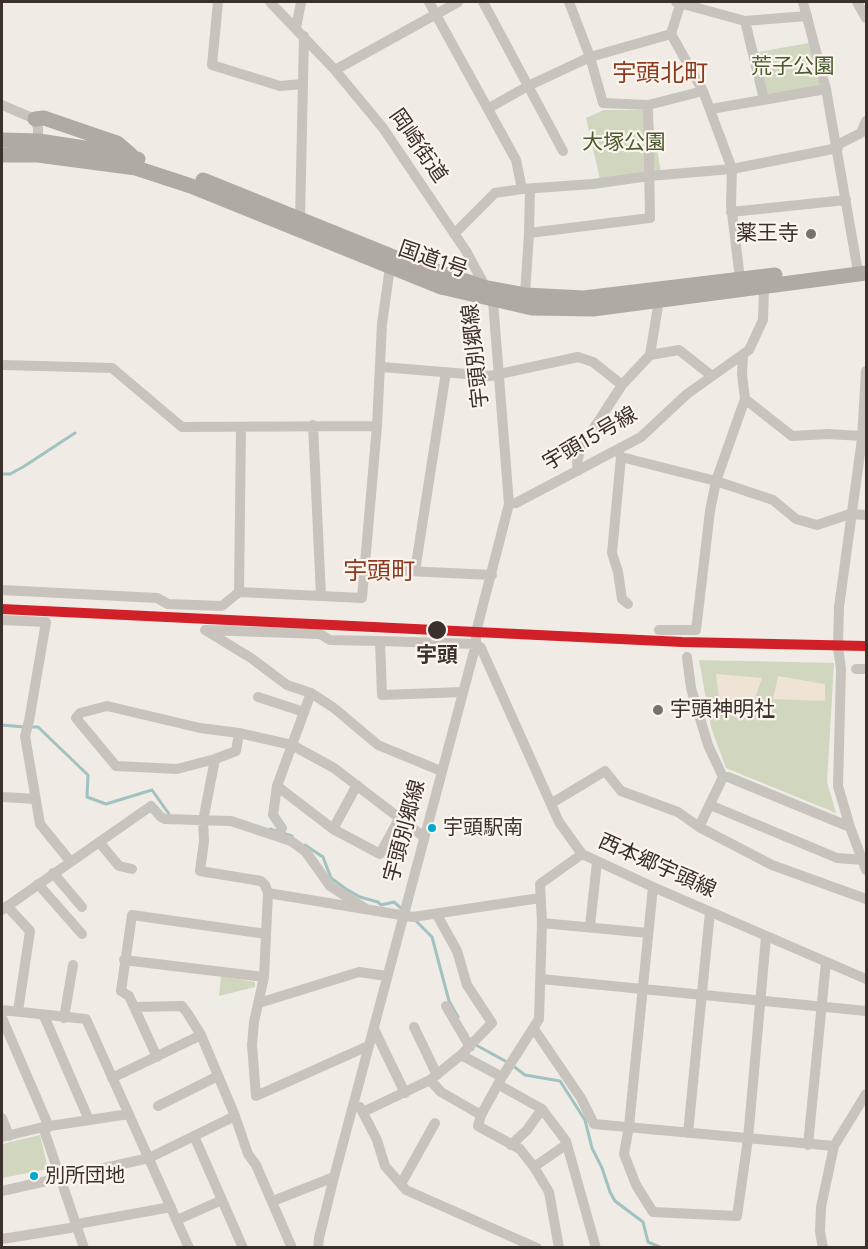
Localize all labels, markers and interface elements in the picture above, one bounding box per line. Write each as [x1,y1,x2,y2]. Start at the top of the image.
park label: 荒子公園 [751,54,835,80]
district label: 宇頭北町 [612,60,708,88]
street label: 岡崎街道 [384,104,452,188]
park label: 大塚公園 [582,130,666,156]
place label: 薬王寺 [736,221,799,247]
marker: 薬王寺 [804,227,818,241]
street label: 国道1号 [395,236,471,284]
street label: 宇頭別郷線 [458,302,494,410]
street label: 宇頭15号線 [538,402,642,476]
district label: 宇頭町 [343,558,415,586]
marker: 宇頭 [426,619,448,641]
place label: 宇頭 [416,643,458,669]
place label: 宇頭神明社 [670,697,775,723]
marker: 宇頭神明社 [651,703,665,717]
street label: 宇頭別郷線 [379,777,431,885]
place label: 宇頭駅南 [443,816,523,840]
marker: 宇頭駅南 [426,822,438,834]
street label: 西本郷宇頭線 [594,829,720,903]
place label: 別所団地 [45,1164,125,1188]
marker: 別所団地 [28,1170,40,1182]

